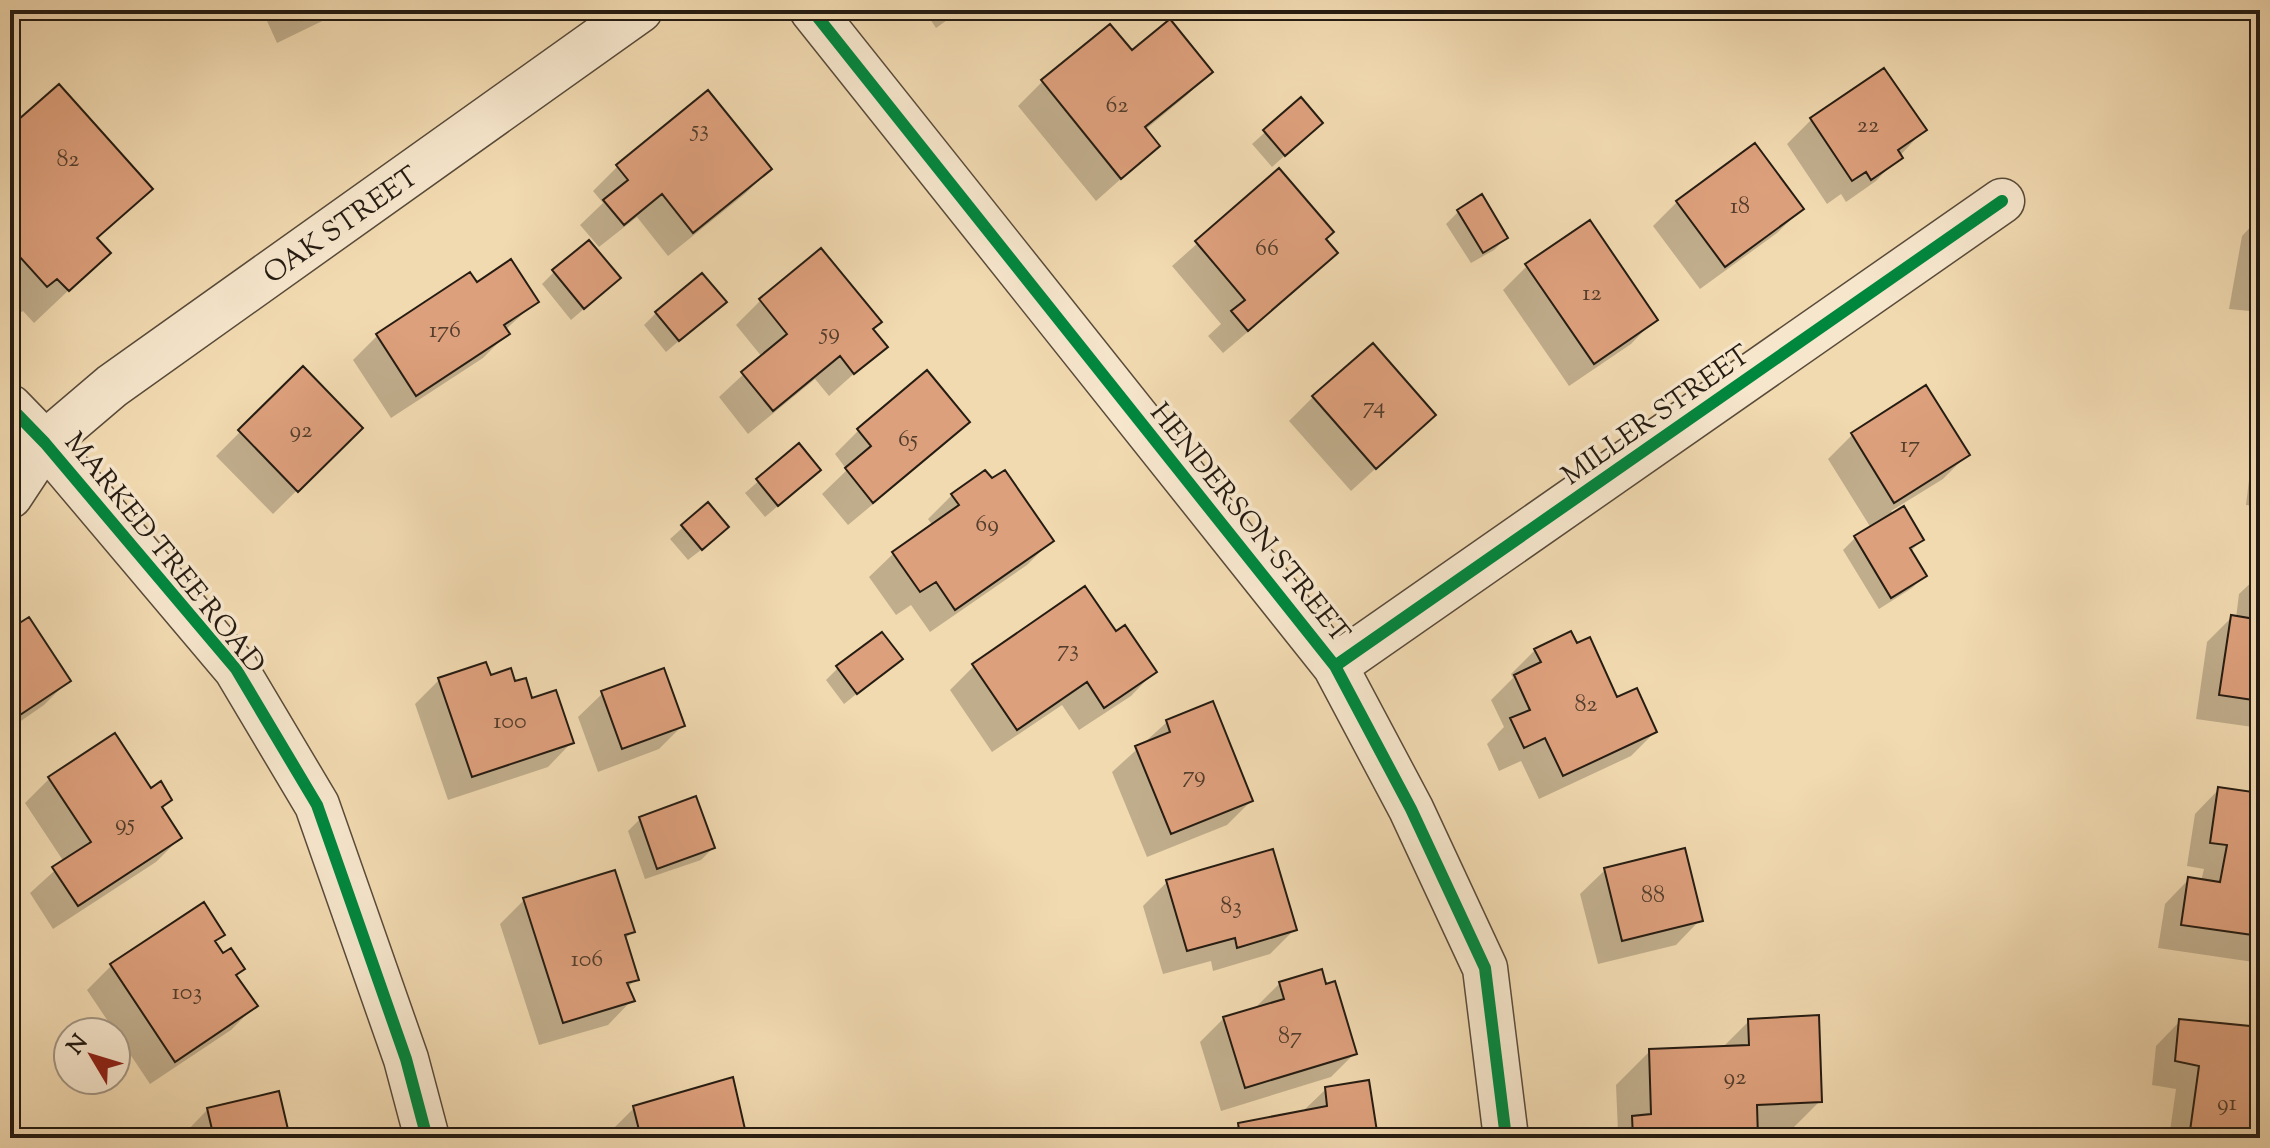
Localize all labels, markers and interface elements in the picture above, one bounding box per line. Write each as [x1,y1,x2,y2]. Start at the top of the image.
house number: 62 [1106,89,1128,123]
house number: 22 [1857,109,1879,143]
house number: 53 [689,113,709,147]
house number: 82 [57,143,80,177]
street label: OAK STREET [256,158,428,295]
house number: 18 [1730,190,1750,224]
house number: 66 [1255,232,1279,266]
house number: 12 [1582,277,1602,311]
house number: 176 [429,314,461,348]
house number: 59 [818,316,840,350]
street label: MILLER STREET [1554,336,1759,496]
house number: 74 [1363,390,1385,424]
street label: HENDERSON STREET [1139,395,1358,653]
house number: 92 [290,414,312,448]
house number: 65 [898,423,918,457]
street label: MARKED TREE ROAD [54,425,274,683]
house number: 17 [1900,429,1920,463]
house number: 69 [975,508,999,542]
house number: 73 [1057,633,1079,667]
house number: 82 [1575,688,1598,722]
house number: 100 [493,705,527,739]
house number: 79 [1182,759,1206,793]
house number: 95 [115,807,135,841]
house number: 88 [1641,879,1665,913]
house number: 83 [1220,890,1242,924]
house number: 106 [571,943,603,977]
house number: 103 [172,976,202,1010]
north arrow [52,1016,132,1096]
house number: 87 [1278,1020,1302,1054]
text: N [61,1028,97,1062]
house number: 92 [1724,1061,1746,1095]
house number: 91 [2217,1087,2237,1121]

